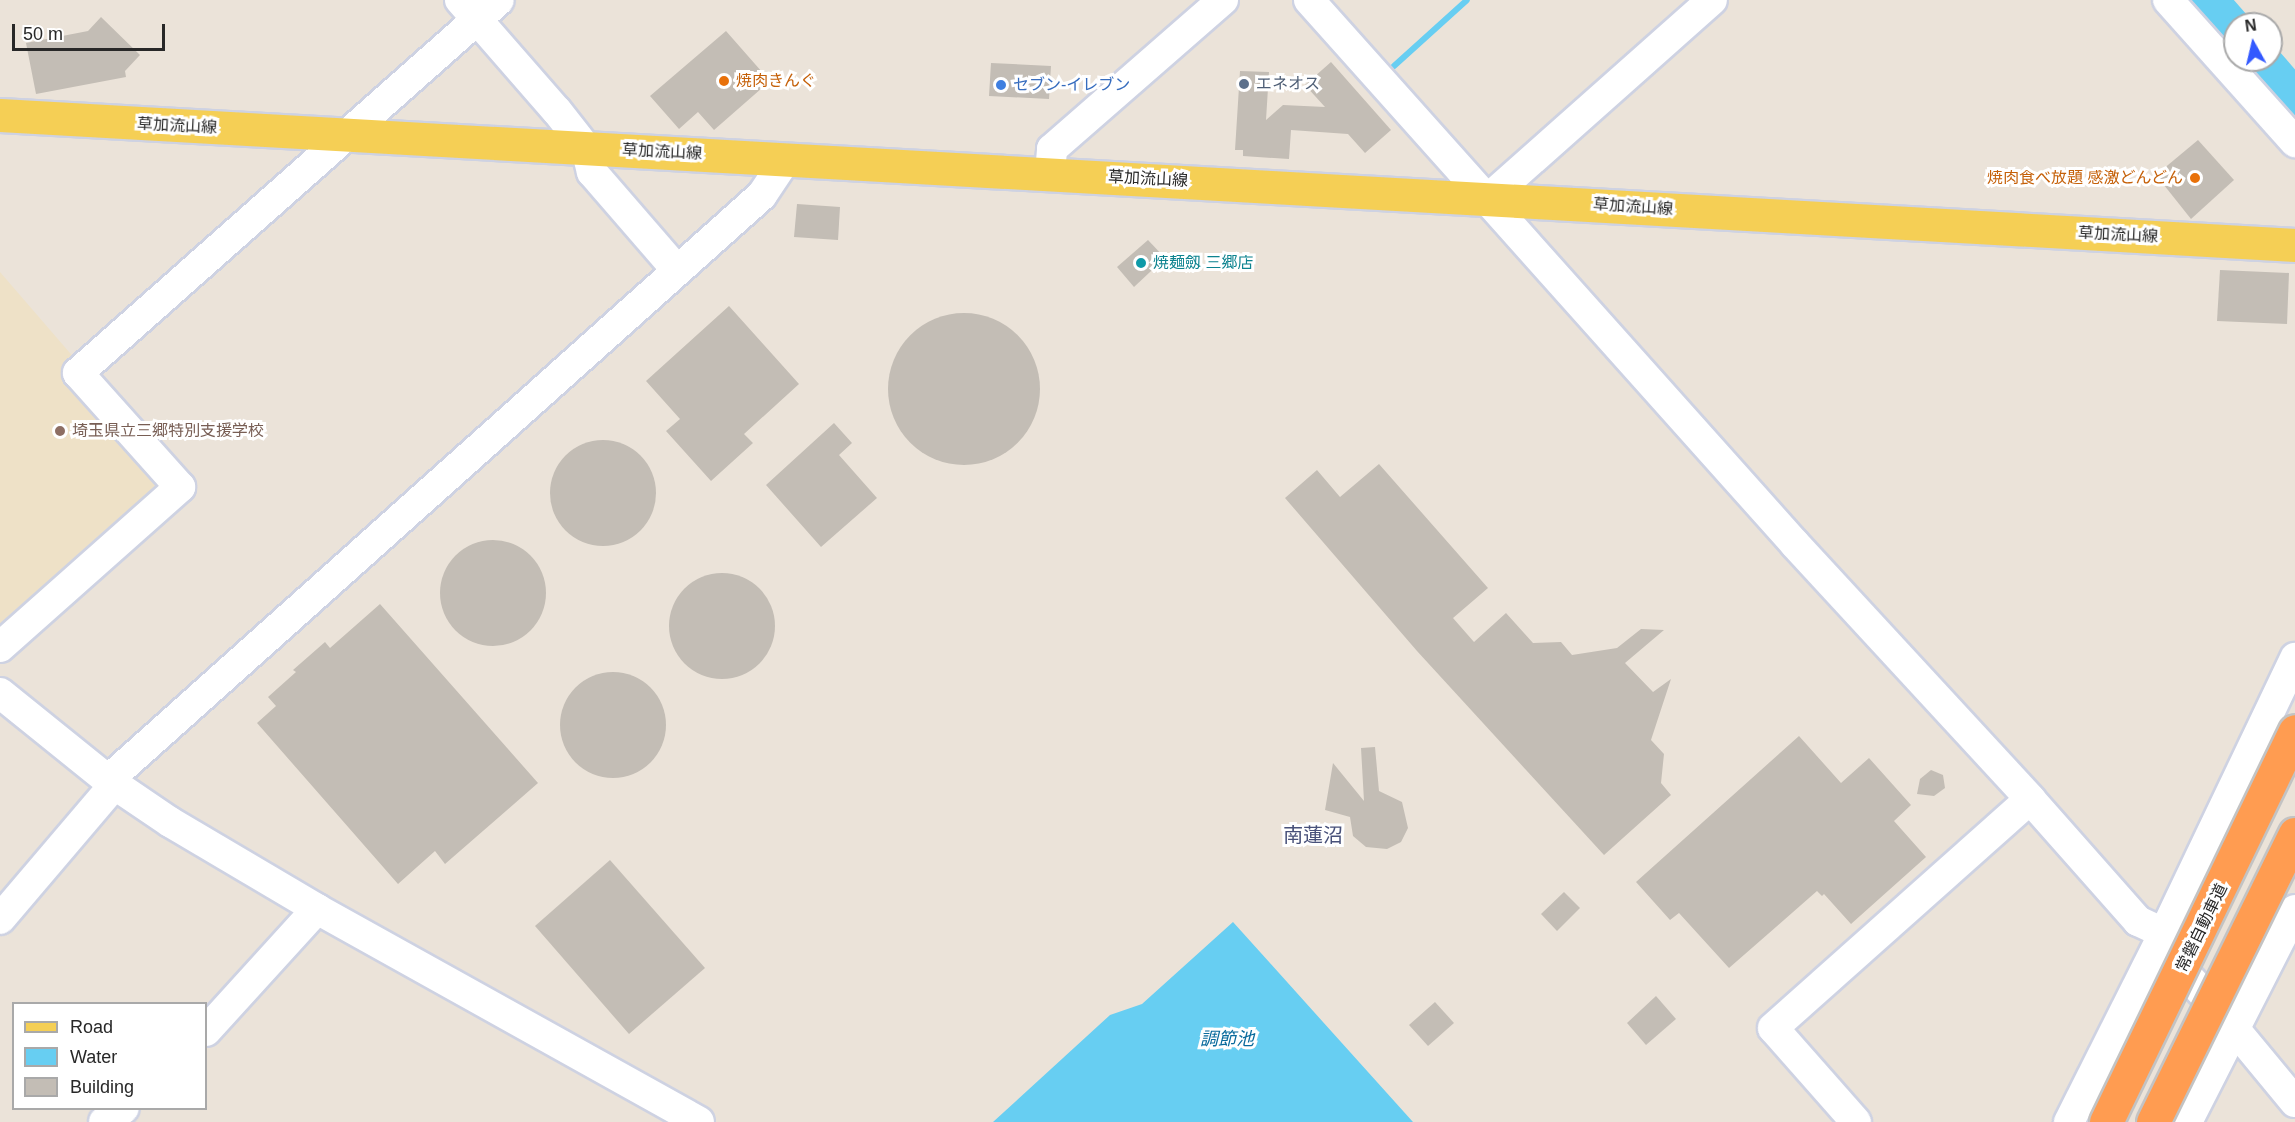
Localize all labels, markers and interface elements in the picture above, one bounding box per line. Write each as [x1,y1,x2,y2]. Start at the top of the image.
scale bar [15,12,168,50]
north arrow [2223,12,2283,72]
text: N [2244,16,2258,35]
text: 50 m [23,24,63,44]
place label: 焼肉きんぐ [736,71,816,91]
marker: 焼肉きんぐ [717,74,731,88]
place label: エネオス [1256,74,1320,94]
place label: セブン-イレブン [1013,75,1130,95]
marker: エネオス [1237,77,1251,91]
marker: セブン-イレブン [994,78,1008,92]
street label: 草加流山線 [137,114,217,138]
street label: 草加流山線 [622,140,702,164]
street label: 草加流山線 [1108,167,1188,191]
place label: 焼肉食べ放題 感激どんどん [1987,168,2183,188]
marker: 焼肉食べ放題 感激どんどん [2188,171,2202,185]
street label: 草加流山線 [1592,195,1674,219]
street label: 草加流山線 [2078,223,2158,247]
place label: 焼麺劔 三郷店 [1153,253,1253,273]
marker: 焼麺劔 三郷店 [1134,256,1148,270]
place label: 埼玉県立三郷特別支援学校 [72,421,264,441]
marker: 埼玉県立三郷特別支援学校 [53,424,67,438]
district label: 南蓮沼 [1283,823,1343,847]
street label: 常磐自動車道 [2172,881,2232,975]
legend [12,1002,207,1110]
text: Road [70,1017,113,1037]
water label: 調節池 [1200,1028,1254,1050]
text: Water [70,1047,117,1067]
text: Building [70,1077,134,1097]

